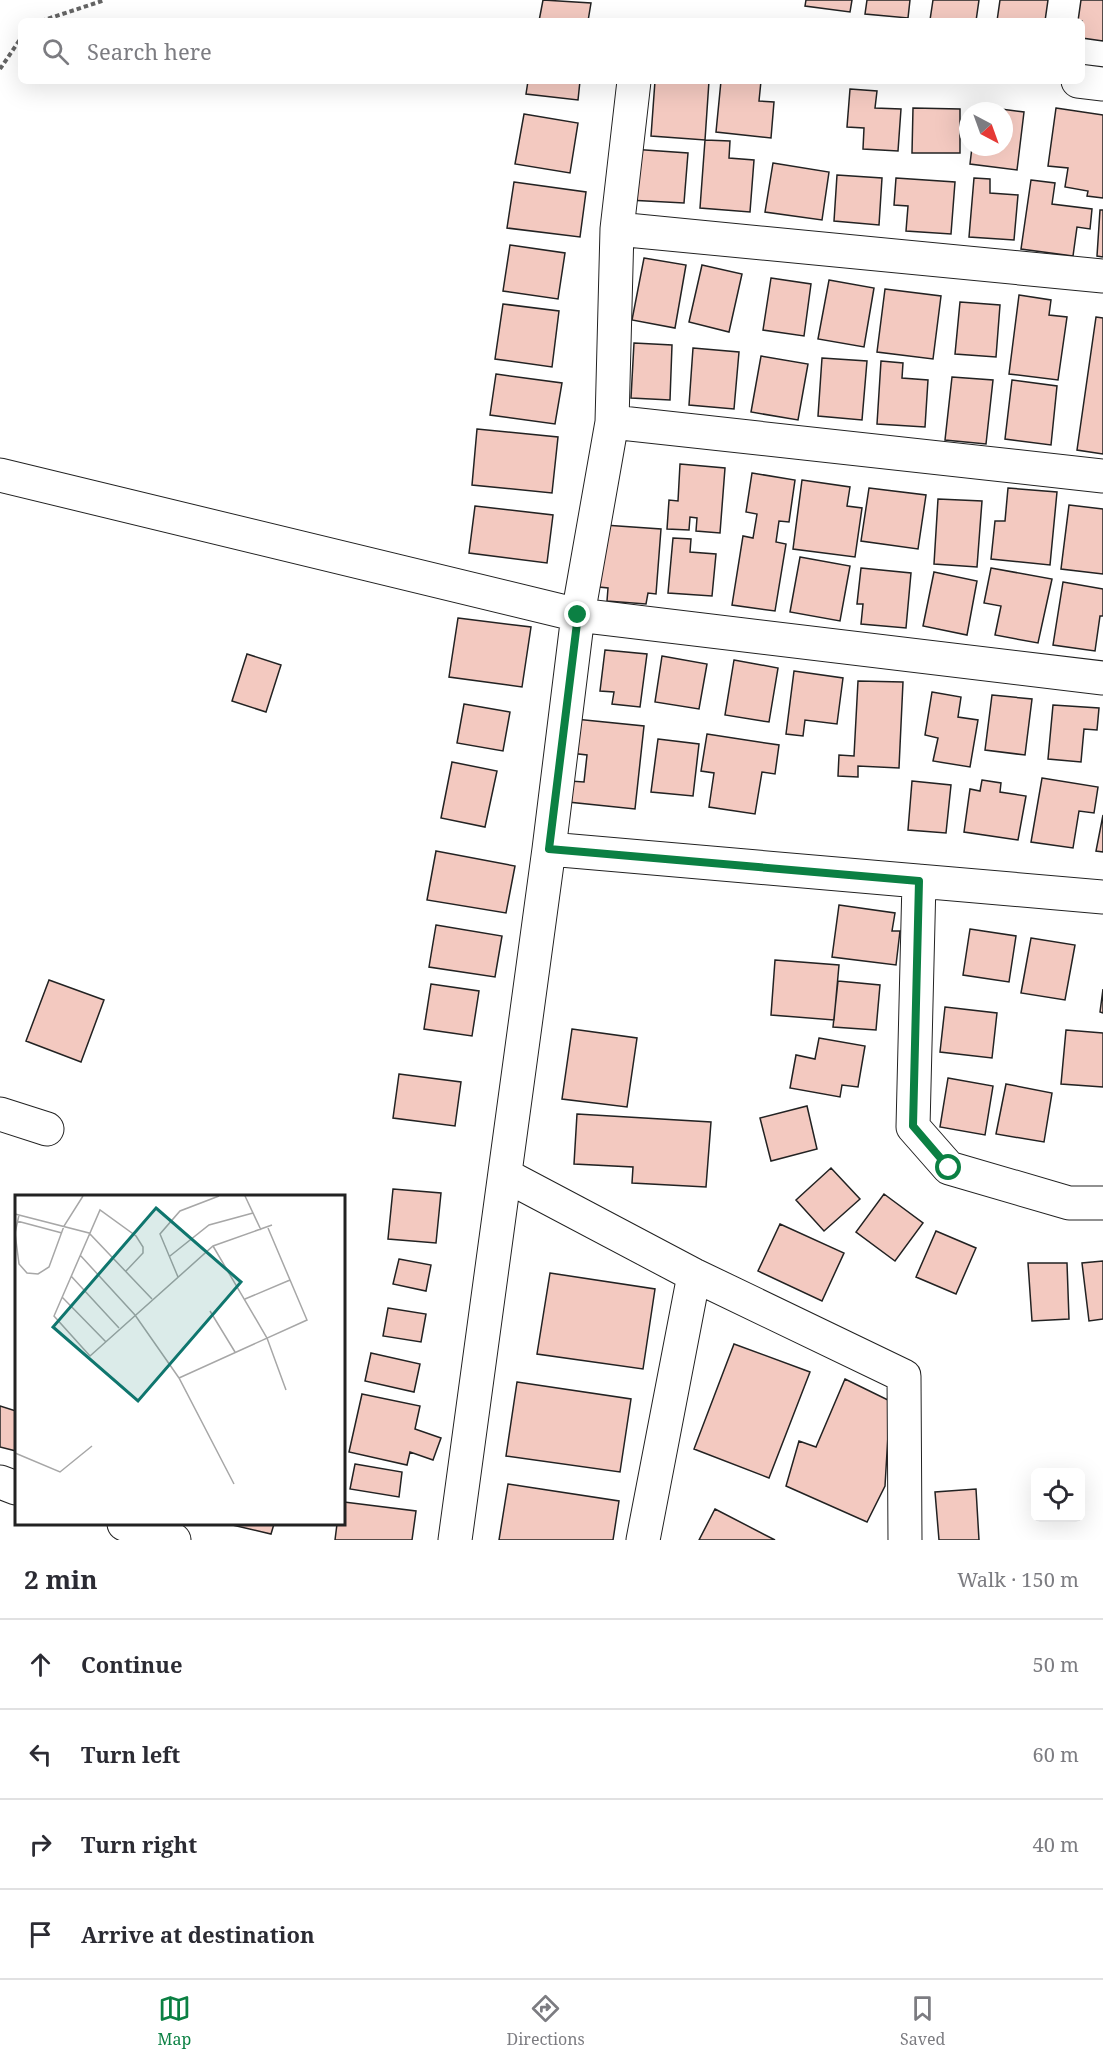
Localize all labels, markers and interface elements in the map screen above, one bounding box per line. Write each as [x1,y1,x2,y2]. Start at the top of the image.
search box [18,18,1085,84]
icon: search [39,35,72,68]
text: Search here [87,36,212,66]
north arrow [959,102,1013,156]
route end [564,601,590,627]
route start [935,1154,961,1180]
inset map [15,1195,345,1525]
map controls [1031,1468,1085,1522]
button: locate [1031,1468,1085,1522]
text: 2 min [24,1561,98,1597]
text: Walk · 150 m [957,1566,1079,1593]
icon: ahead [24,1648,57,1681]
text: Continue [81,1649,183,1679]
text: 50 m [1033,1651,1079,1678]
icon: left [24,1738,57,1771]
text: Turn left [81,1739,180,1769]
text: 60 m [1033,1741,1079,1768]
icon: right [24,1828,57,1861]
text: Turn right [81,1829,197,1859]
text: 40 m [1033,1831,1079,1858]
icon: arrive [24,1918,57,1951]
text: Arrive at destination [81,1919,315,1949]
tab: Map [158,1992,191,2050]
tab: Directions [507,1992,585,2050]
tab: Saved [900,1992,945,2050]

